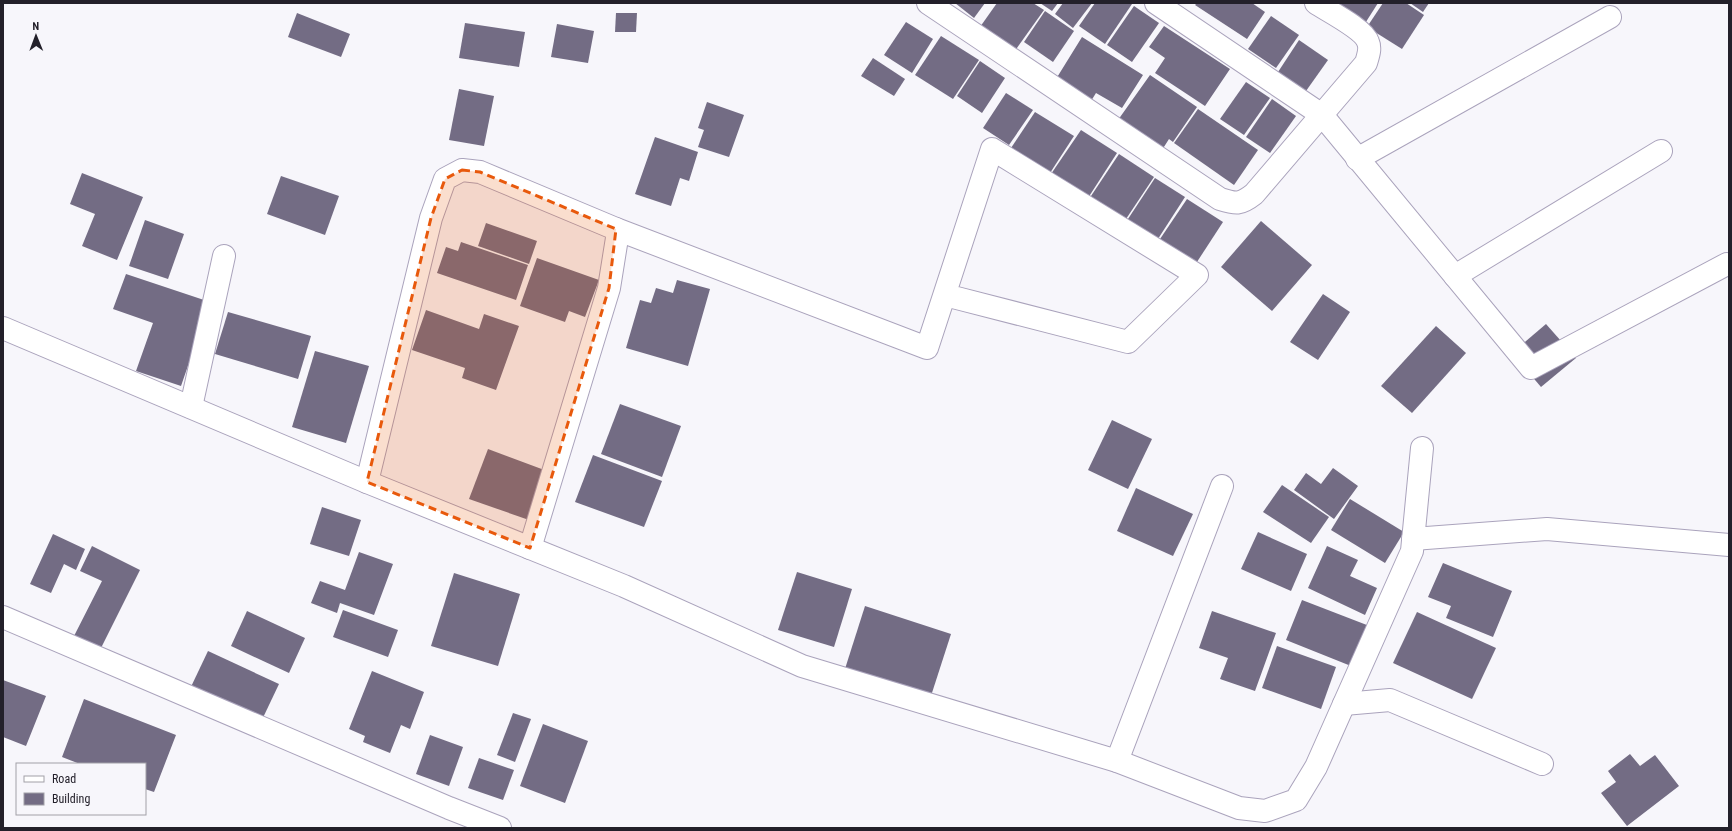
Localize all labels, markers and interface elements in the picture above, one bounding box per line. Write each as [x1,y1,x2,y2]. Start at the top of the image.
north arrow [16,16,56,56]
text: N [32,20,40,33]
legend [16,763,146,815]
text: Road [52,772,76,786]
text: Building [52,792,90,806]

